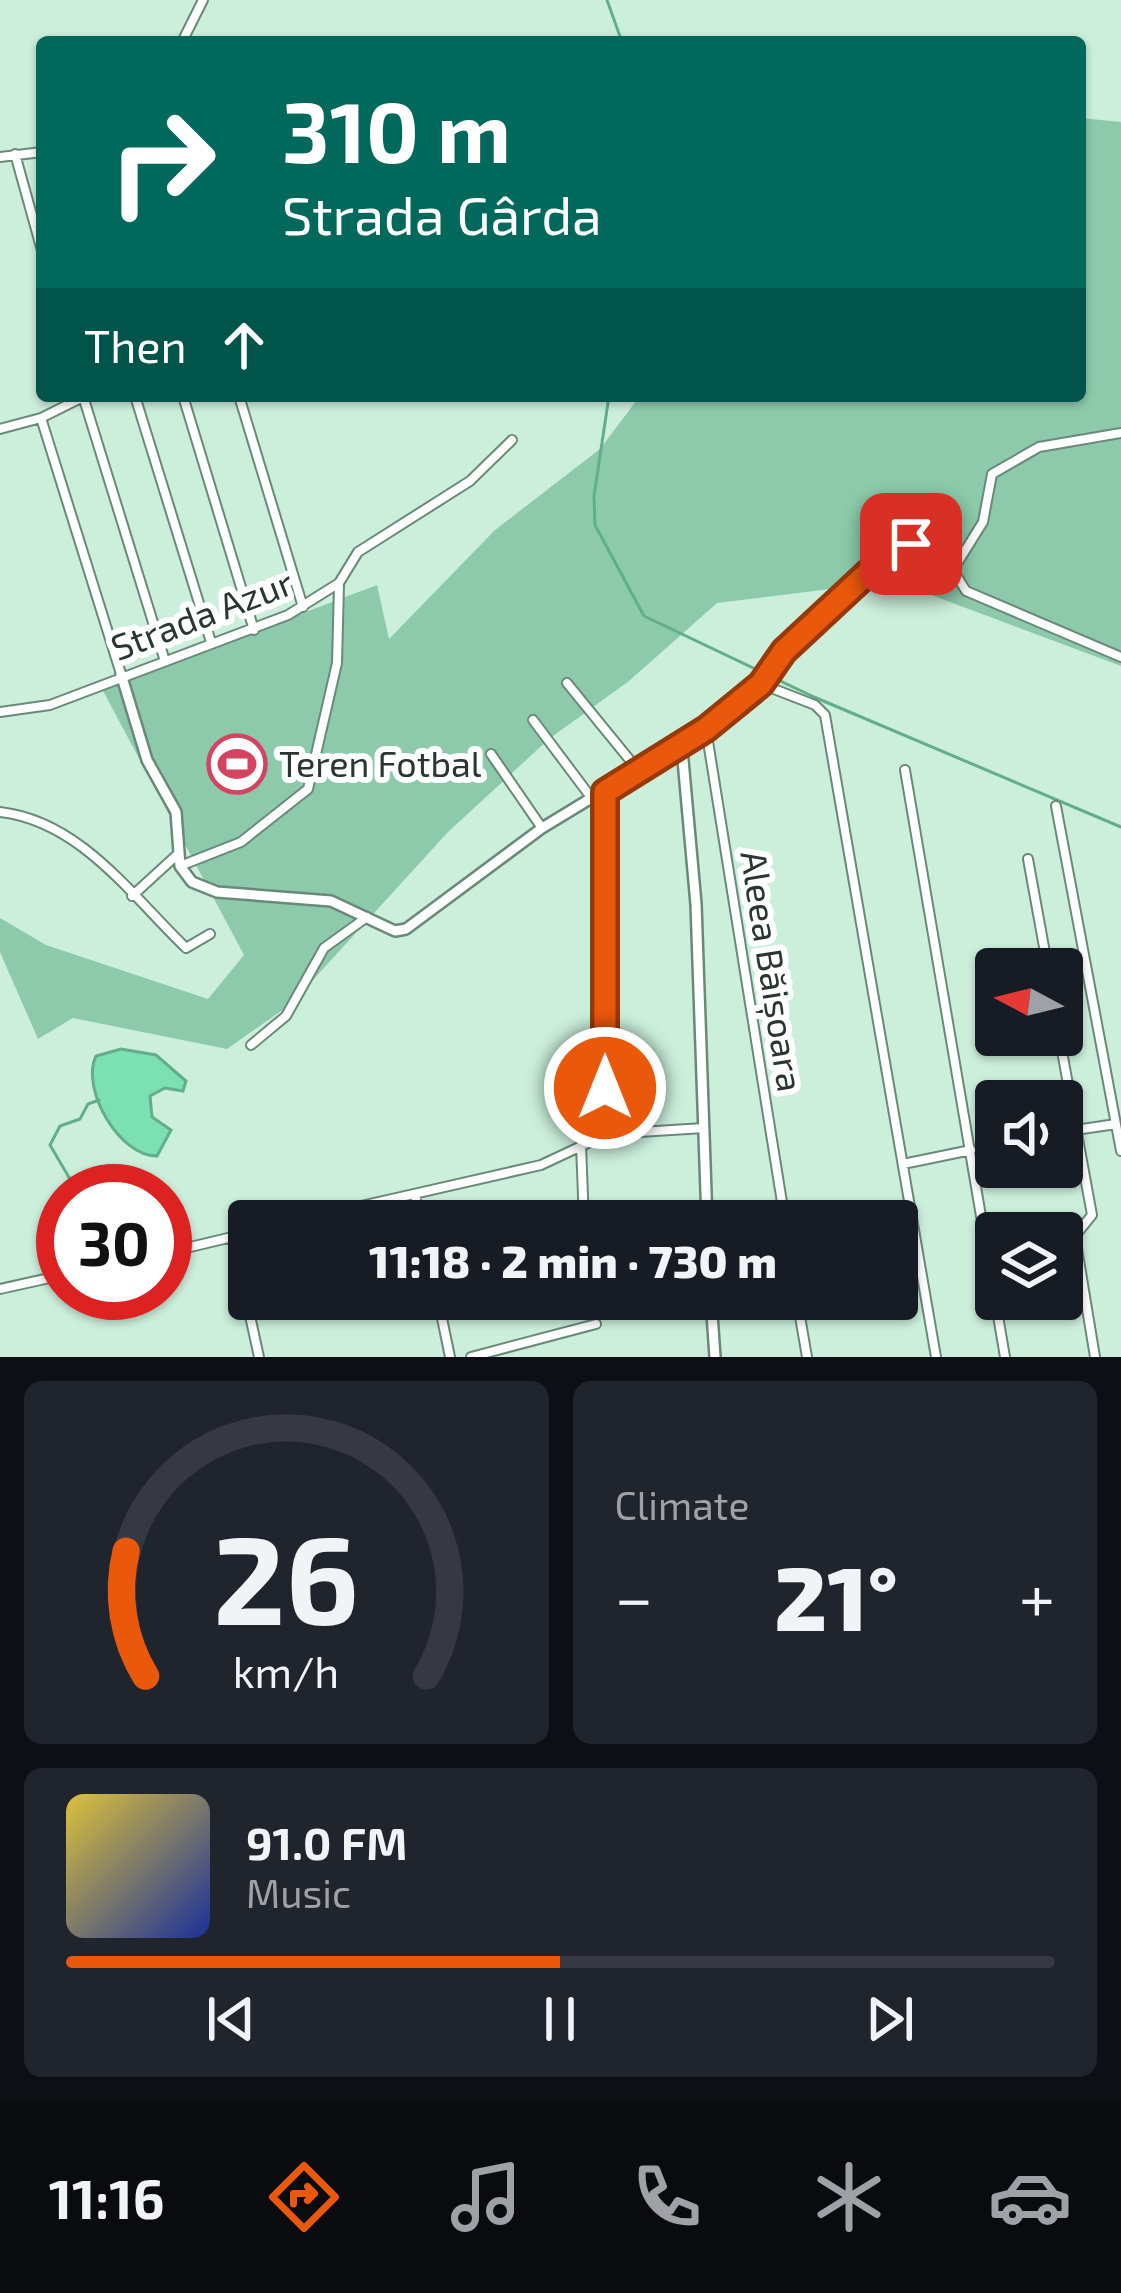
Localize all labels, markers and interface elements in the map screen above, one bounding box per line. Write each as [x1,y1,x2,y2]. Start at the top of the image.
text: 310 m [282,79,511,180]
icon: right [84,84,240,240]
text: Strada Gârda [282,181,602,246]
icon: ahead [211,312,277,378]
text: Then [84,318,187,372]
pin [860,493,962,595]
icon: arrive [878,511,944,577]
street label: Strada Azur [105,559,298,668]
sports icon: Teren Fotbal [206,733,268,795]
place label: Teren Fotbal [279,741,482,784]
street label: Aleea Băișoara [730,847,814,1095]
north arrow [975,948,1083,1056]
map controls [975,948,1083,1320]
position arrow [542,1025,668,1151]
button: sound [975,1080,1083,1188]
speed limit sign: 30 [36,1164,192,1320]
button: layers [975,1212,1083,1320]
text: 11:18 · 2 min · 730 m [369,1233,777,1287]
text: Climate [615,1481,749,1528]
text: 26 [213,1500,359,1650]
text: 21° [774,1541,898,1649]
text: − [615,1556,653,1635]
text: + [1019,1556,1055,1635]
text: km/h [233,1644,339,1696]
text: 91.0 FM [246,1815,407,1869]
text: Music [246,1869,351,1916]
icon: previous [198,1986,264,2052]
icon: pause [527,1986,593,2052]
icon: next [857,1986,923,2052]
icon: directions [262,2155,346,2239]
icon: music [444,2155,528,2239]
icon: phone [625,2155,709,2239]
icon: climate [807,2155,891,2239]
icon: car [988,2155,1072,2239]
text: 11:16 [49,2165,165,2230]

